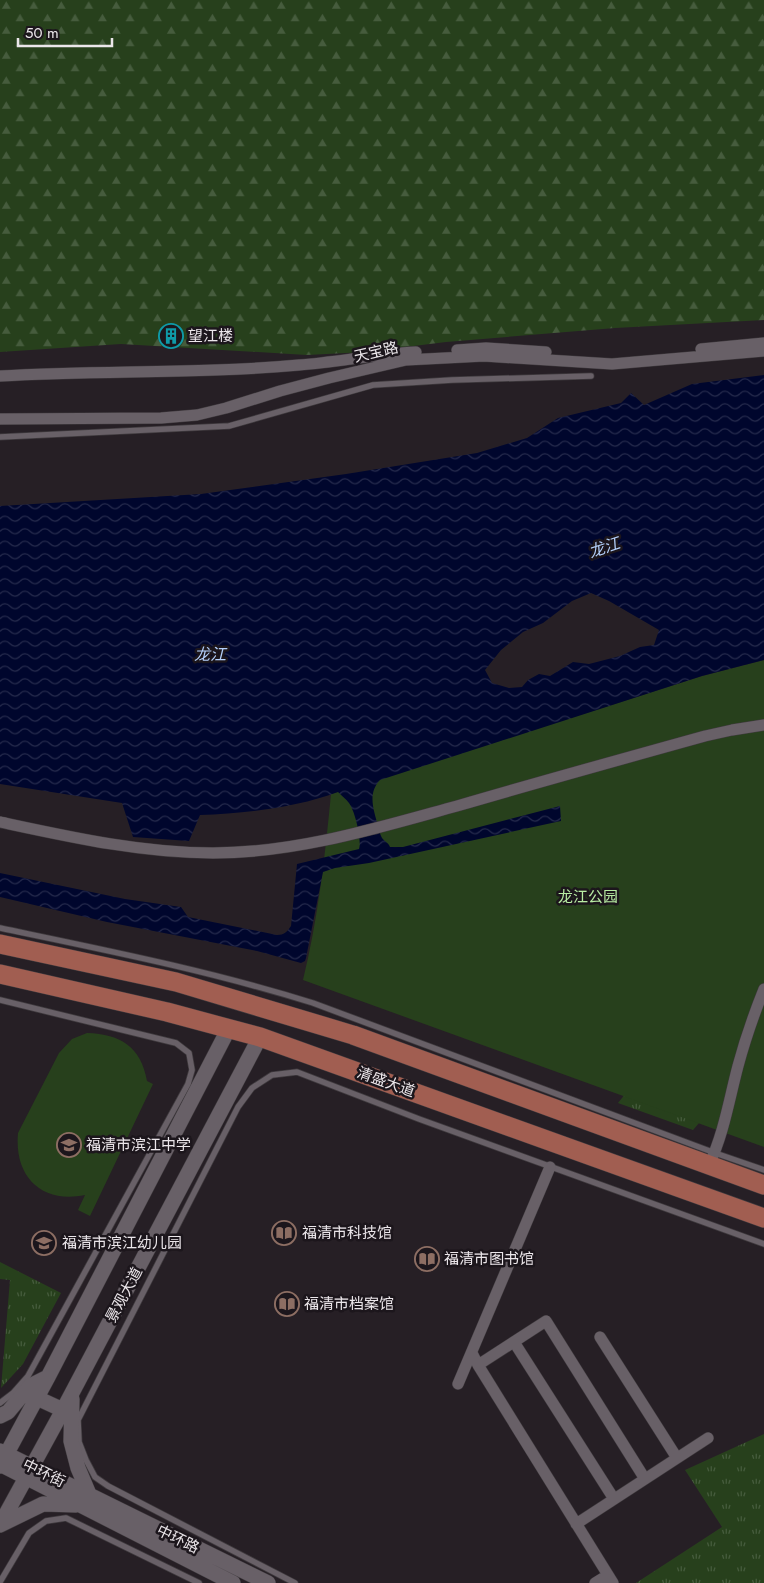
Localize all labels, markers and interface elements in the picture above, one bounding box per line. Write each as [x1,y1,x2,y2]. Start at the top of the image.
scale bar [18,15,111,47]
text: 50 m [25,22,59,44]
building icon: 望江楼 [158,323,184,349]
place label: 望江楼 [188,325,233,347]
street label: 天宝路 [352,336,400,368]
water label: 龙江 [585,531,625,563]
water label: 龙江 [194,643,228,666]
park label: 龙江公园 [558,886,618,908]
street label: 清盛大道 [354,1061,418,1103]
school or university icon: 福清市滨江中学 [56,1132,82,1158]
place label: 福清市滨江中学 [86,1134,191,1156]
library icon: 福清市科技馆 [271,1220,297,1246]
place label: 福清市科技馆 [302,1222,392,1244]
school or university icon: 福清市滨江幼儿园 [31,1230,57,1256]
place label: 福清市滨江幼儿园 [62,1232,182,1254]
library icon: 福清市图书馆 [414,1246,440,1272]
place label: 福清市图书馆 [444,1248,534,1270]
street label: 景观大道 [100,1263,148,1327]
library icon: 福清市档案馆 [274,1291,300,1317]
place label: 福清市档案馆 [304,1293,394,1315]
street label: 中环街 [19,1453,69,1493]
street label: 中环路 [153,1519,203,1559]

